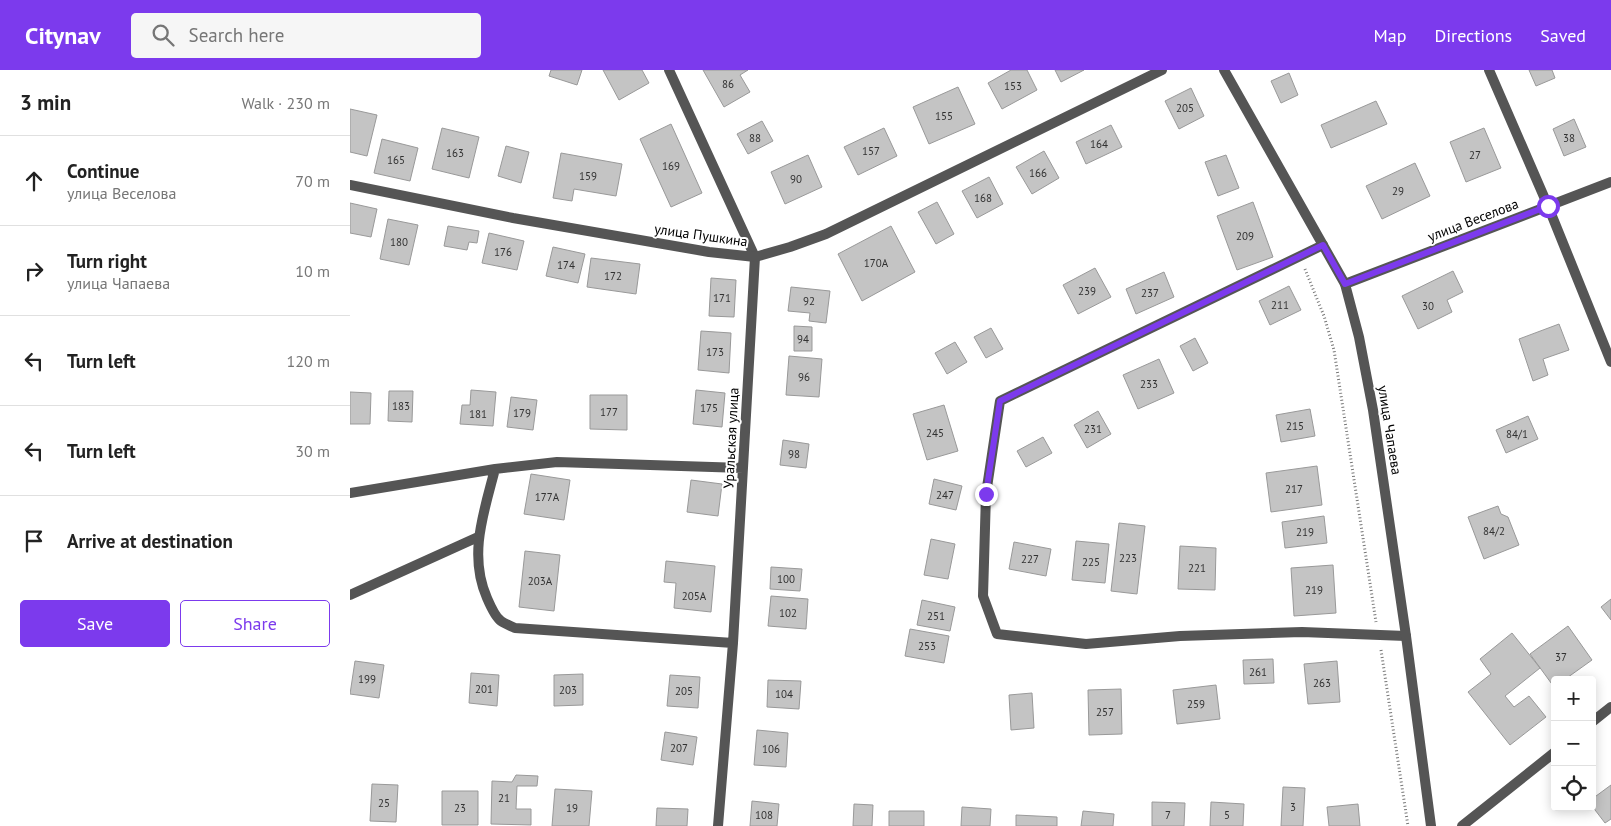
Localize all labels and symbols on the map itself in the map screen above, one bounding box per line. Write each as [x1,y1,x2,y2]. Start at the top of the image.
house number: 86 [722,77,734,91]
house number: 153 [1004,79,1022,93]
house number: 205 [1176,101,1194,115]
house number: 155 [935,109,953,123]
house number: 88 [749,131,761,145]
house number: 38 [1563,131,1575,145]
house number: 164 [1090,137,1108,151]
house number: 157 [862,144,880,158]
house number: 163 [446,146,464,160]
house number: 27 [1469,148,1481,162]
house number: 165 [387,153,405,167]
house number: 169 [662,159,680,173]
house number: 166 [1029,166,1047,180]
house number: 159 [579,169,597,183]
house number: 90 [790,172,802,186]
house number: 29 [1392,184,1404,198]
house number: 168 [974,191,992,205]
street label: улица Веселова [1425,194,1521,246]
route start [1537,195,1560,218]
street label: улица Пушкина [653,220,749,250]
house number: 209 [1236,229,1254,243]
house number: 180 [390,235,408,249]
house number: 176 [494,245,512,259]
house number: 170А [864,256,889,270]
house number: 174 [557,258,575,272]
house number: 172 [604,269,622,283]
house number: 239 [1078,284,1096,298]
house number: 237 [1141,286,1159,300]
house number: 171 [713,291,731,305]
house number: 92 [803,294,815,308]
house number: 211 [1271,298,1289,312]
house number: 30 [1422,299,1434,313]
house number: 94 [797,332,809,346]
house number: 173 [706,345,724,359]
house number: 96 [798,370,810,384]
house number: 233 [1140,377,1158,391]
street label: улица Чапаева [1374,384,1406,476]
street label: Уральская улица [719,387,743,489]
house number: 183 [392,399,410,413]
house number: 175 [700,401,718,415]
house number: 177 [600,405,618,419]
house number: 179 [513,406,531,420]
house number: 181 [469,407,487,421]
house number: 215 [1286,419,1304,433]
house number: 231 [1084,422,1102,436]
house number: 245 [926,426,944,440]
house number: 84/1 [1506,427,1528,441]
house number: 98 [788,447,800,461]
house number: 217 [1285,482,1303,496]
route end [975,483,998,506]
house number: 247 [936,488,954,502]
house number: 177А [535,490,560,504]
house number: 84/2 [1483,524,1505,538]
house number: 219 [1296,525,1314,539]
house number: 223 [1119,551,1137,565]
house number: 227 [1021,552,1039,566]
house number: 225 [1082,555,1100,569]
house number: 221 [1188,561,1206,575]
house number: 100 [777,572,795,586]
house number: 203А [528,574,553,588]
house number: 219 [1305,583,1323,597]
house number: 205А [682,589,707,603]
house number: 102 [779,606,797,620]
house number: 251 [927,609,945,623]
house number: 253 [918,639,936,653]
house number: 37 [1555,650,1567,664]
house number: 261 [1249,665,1267,679]
house number: 199 [358,672,376,686]
house number: 263 [1313,676,1331,690]
house number: 201 [475,682,493,696]
house number: 203 [559,683,577,697]
house number: 205 [675,684,693,698]
house number: 104 [775,687,793,701]
house number: 259 [1187,697,1205,711]
house number: 257 [1096,705,1114,719]
house number: 207 [670,741,688,755]
house number: 106 [762,742,780,756]
house number: 21 [498,791,510,805]
house number: 25 [378,796,390,810]
house number: 3 [1290,800,1296,814]
house number: 23 [454,801,466,815]
house number: 19 [566,801,578,815]
house number: 108 [755,808,773,822]
house number: 7 [1165,808,1171,822]
house number: 5 [1224,808,1230,822]

